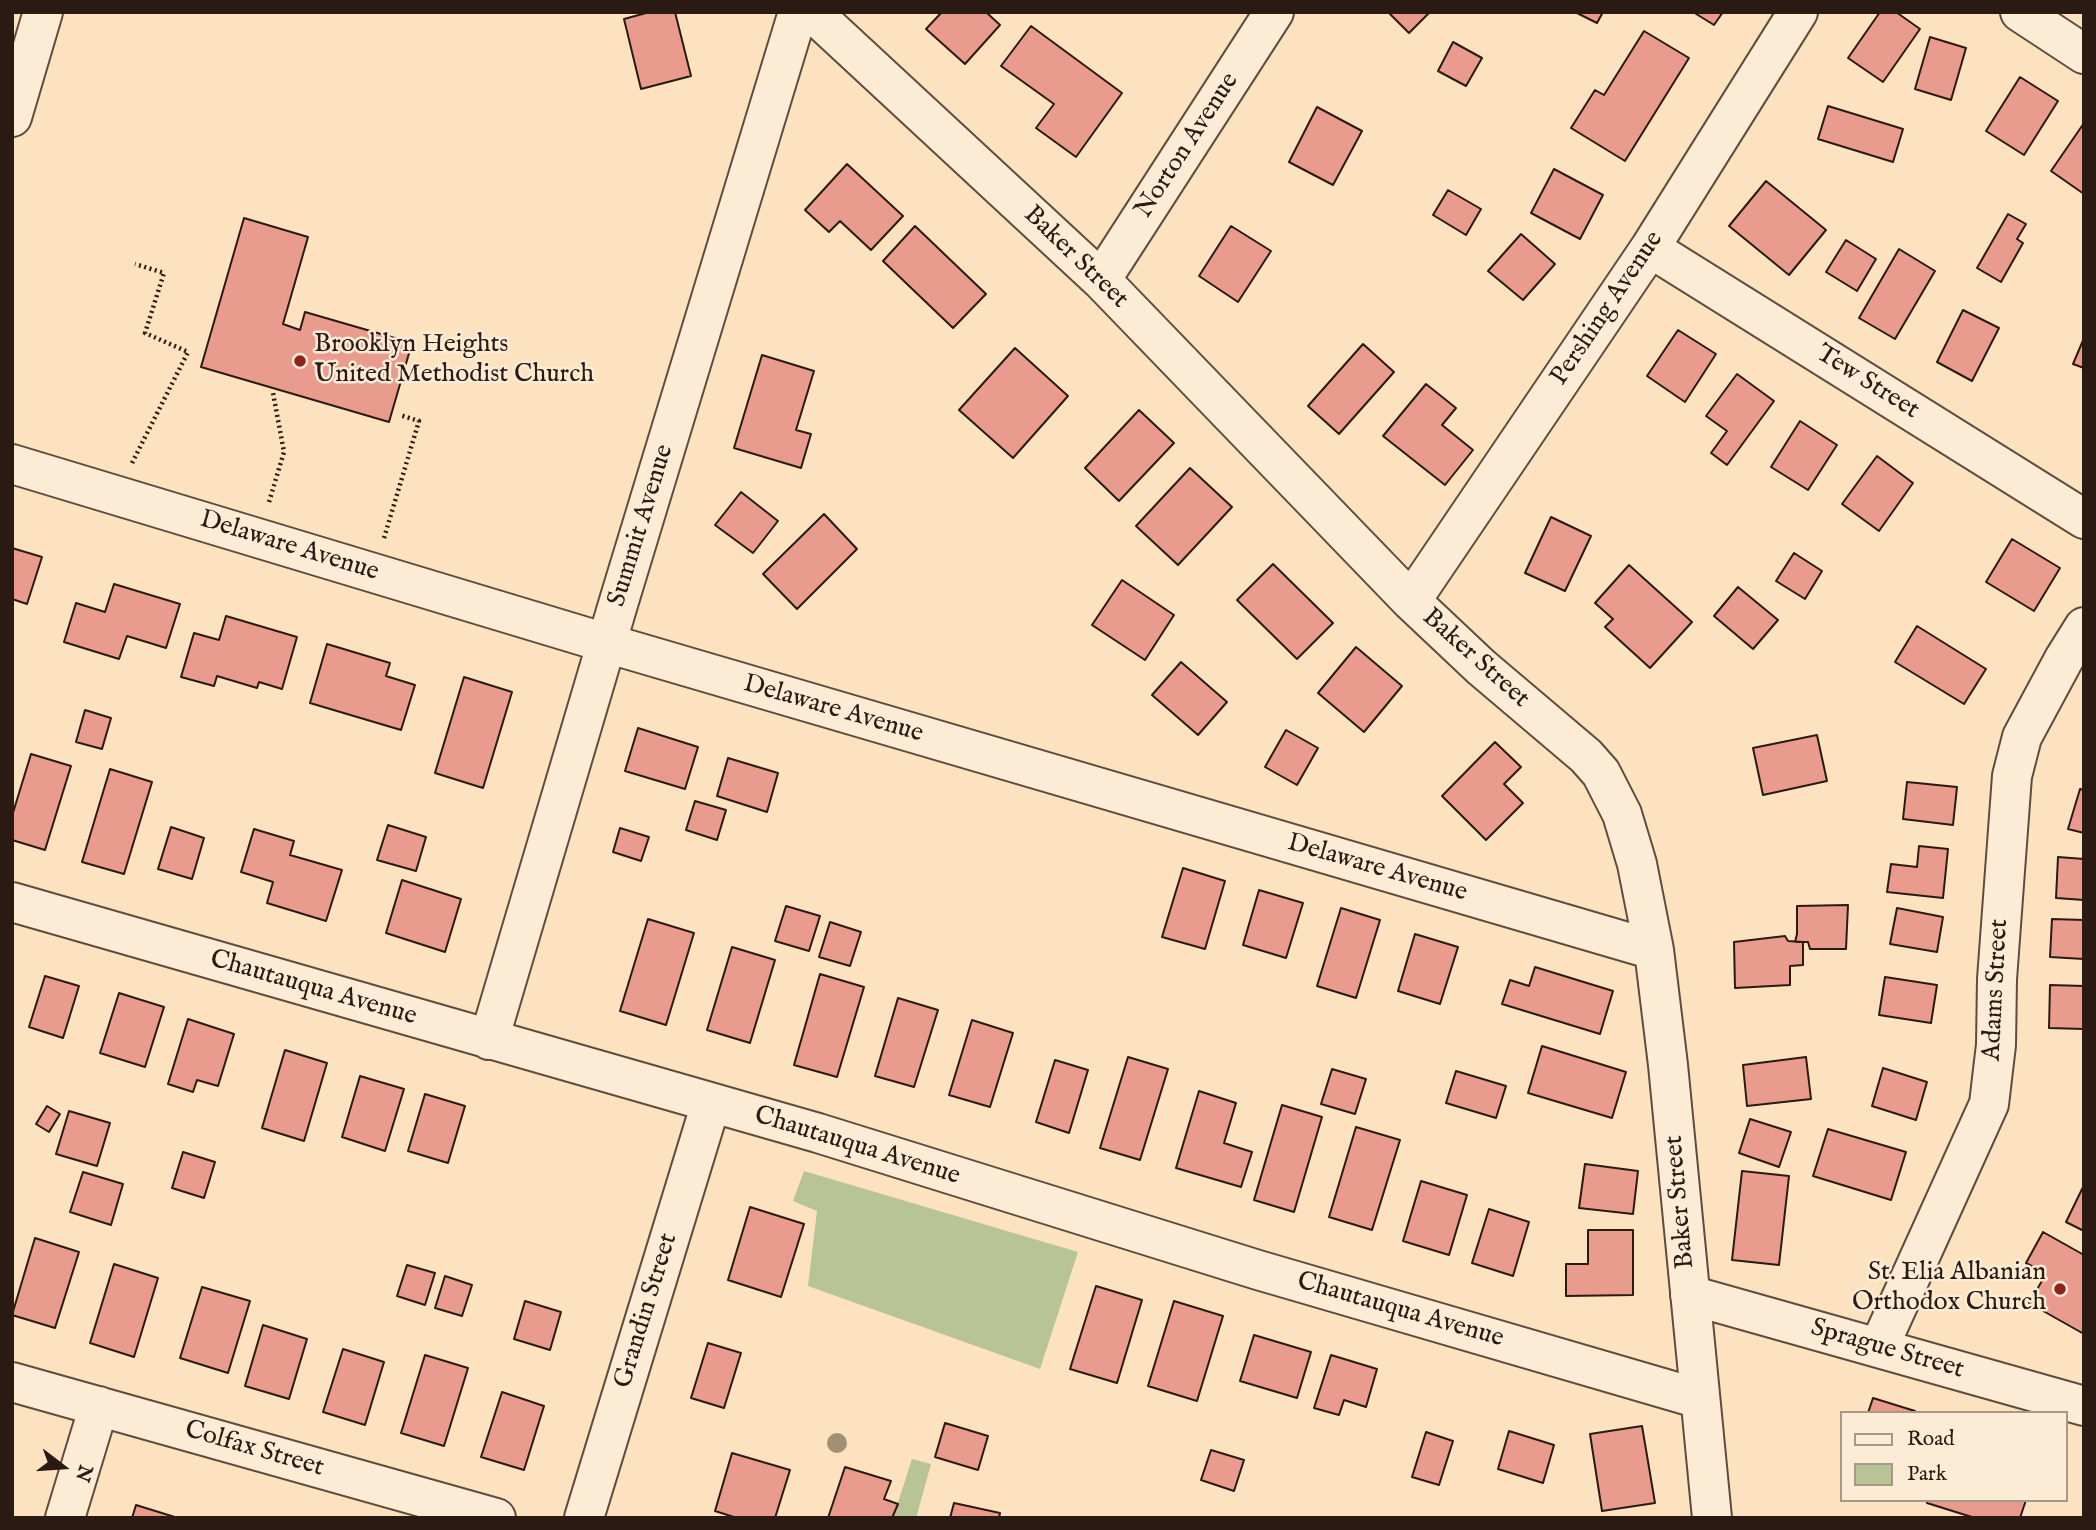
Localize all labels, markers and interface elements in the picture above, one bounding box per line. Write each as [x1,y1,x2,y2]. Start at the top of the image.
street label: Norton Avenue [1129,67,1247,225]
street label: Baker Street [1016,200,1134,316]
street label: Pershing Avenue [1545,226,1671,392]
place label: Brooklyn Heights United Methodist Church [314,330,594,392]
street label: Tew Street [1810,339,1924,427]
marker: Brooklyn Heights United Methodist Church [292,353,308,369]
street label: Summit Avenue [603,441,681,611]
street label: Delaware Avenue [196,505,382,589]
street label: Baker Street [1415,603,1535,715]
street label: Delaware Avenue [739,669,927,751]
street label: Delaware Avenue [1283,828,1471,910]
street label: Adams Street [1978,918,2016,1062]
street label: Chautauqua Avenue [206,945,420,1033]
street label: Chautauqua Avenue [750,1101,964,1193]
street label: Baker Street [1660,1134,1702,1270]
street label: Grandin Street [609,1230,685,1392]
place label: St. Elia Albanian Orthodox Church [1852,1258,2046,1320]
street label: Chautauqua Avenue [1293,1267,1507,1355]
marker: St. Elia Albanian Orthodox Church [2052,1281,2068,1297]
street label: Sprague Street [1807,1313,1967,1387]
legend [1840,1411,2068,1502]
street label: Colfax Street [181,1415,327,1485]
text: Road [1907,1426,1954,1453]
north arrow [28,1432,98,1502]
text: Park [1907,1461,1947,1488]
text: N [69,1462,97,1485]

